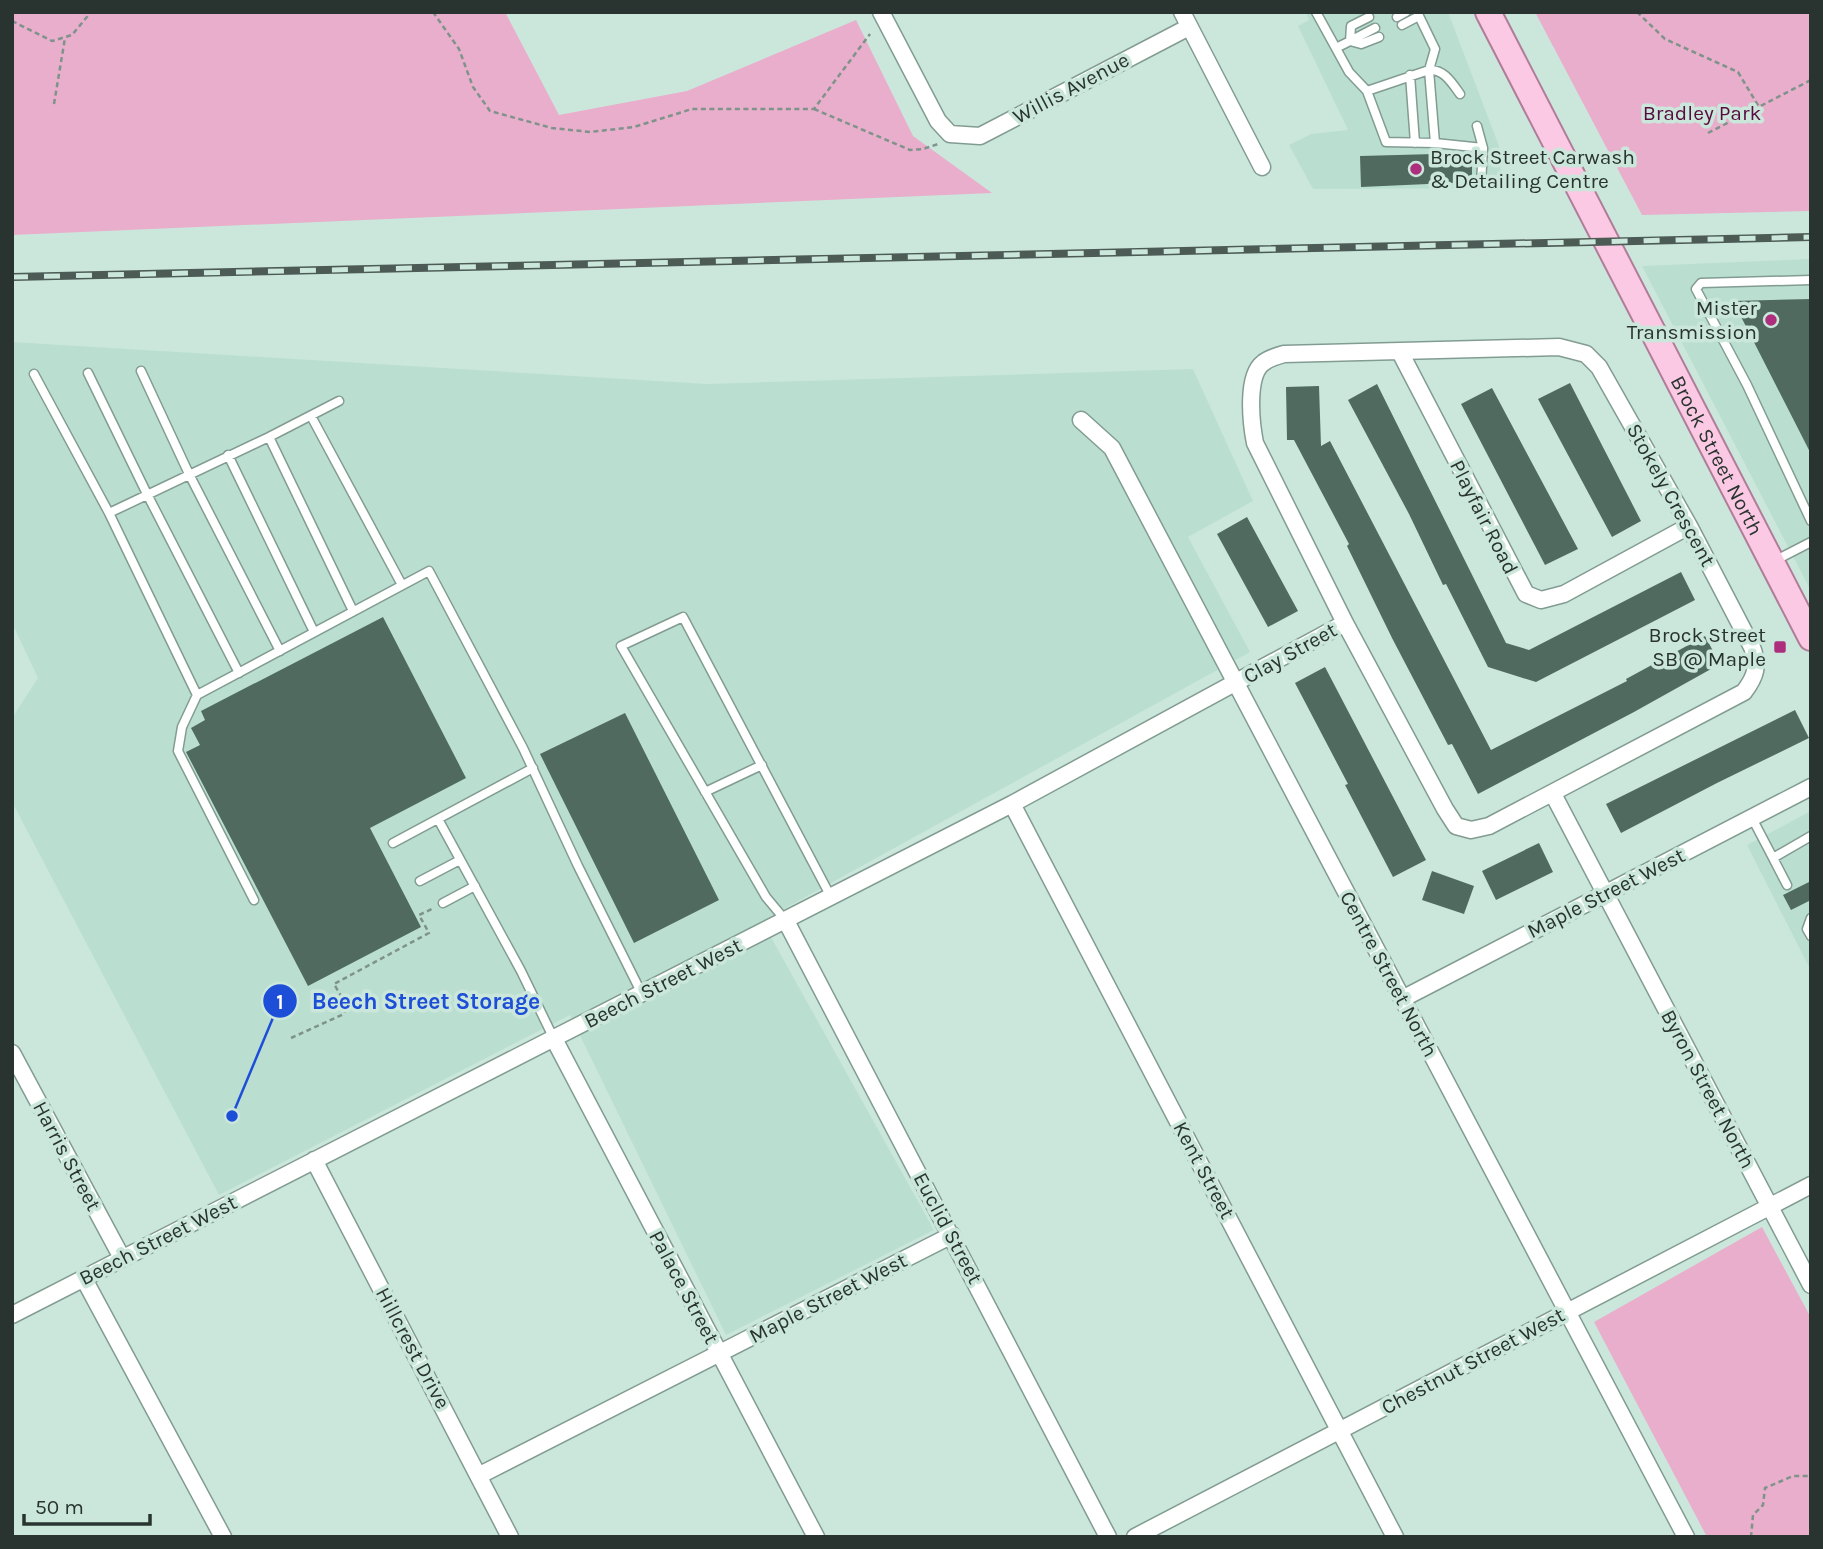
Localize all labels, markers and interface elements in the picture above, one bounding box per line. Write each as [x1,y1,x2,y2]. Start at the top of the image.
street label: Willis Avenue [1009,47,1133,129]
park label: Bradley Park [1643,101,1762,125]
place label: Brock Street Carwash & Detailing Centre [1430,145,1635,193]
marker: Brock Street Carwash & Detailing Centre [1408,161,1424,177]
place label: Mister Transmission [1627,296,1757,344]
marker: Mister Transmission [1763,312,1779,328]
street label: Brock Street North [1666,371,1768,539]
street label: Stokely Crescent [1622,419,1720,571]
street label: Playfair Road [1445,456,1523,578]
street label: Clay Street [1239,618,1341,688]
place label: Brock Street SB @ Maple [1649,623,1766,671]
marker: Brock Street SB @ Maple [1772,639,1788,655]
street label: Maple Street West [1523,843,1689,943]
street label: Centre Street North [1335,887,1443,1061]
street label: Beech Street West [580,933,746,1033]
callout: Beech Street Storage [263,979,554,1023]
text: Beech Street Storage [312,988,540,1015]
text: 1 [276,990,284,1014]
street label: Byron Street North [1656,1006,1760,1172]
street label: Harris Street [28,1097,106,1215]
street label: Kent Street [1168,1117,1240,1223]
street label: Euclid Street [909,1168,987,1288]
street label: Beech Street West [75,1190,241,1290]
street label: Palace Street [644,1226,724,1348]
street label: Maple Street West [745,1248,911,1348]
street label: Hillcrest Drive [371,1283,455,1413]
street label: Chestnut Street West [1377,1302,1569,1419]
scale bar [24,1482,150,1526]
text: 50 m [35,1495,84,1519]

